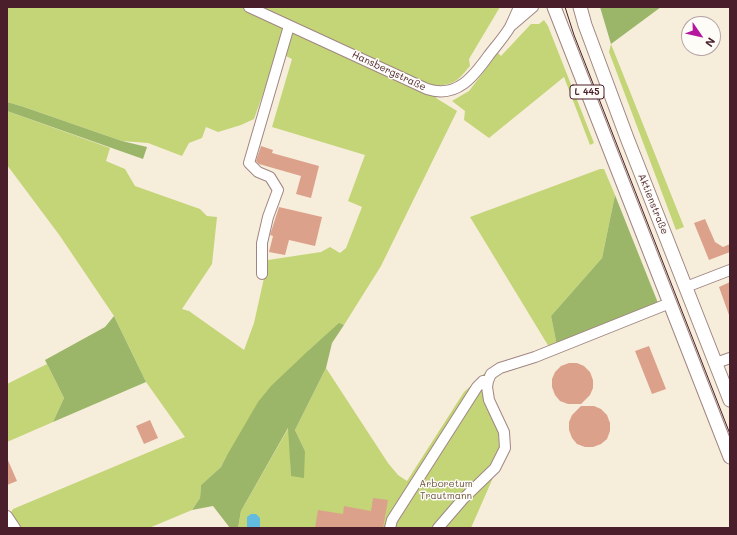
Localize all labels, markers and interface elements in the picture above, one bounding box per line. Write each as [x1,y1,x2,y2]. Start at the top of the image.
north arrow [681,16,721,56]
text: N [702,35,719,50]
street label: Hansbergstraße [350,49,428,93]
road number: L 445 [570,85,604,99]
street label: Aktienstraße [635,172,671,236]
park label: Arboretum Trautmann [419,478,473,502]

